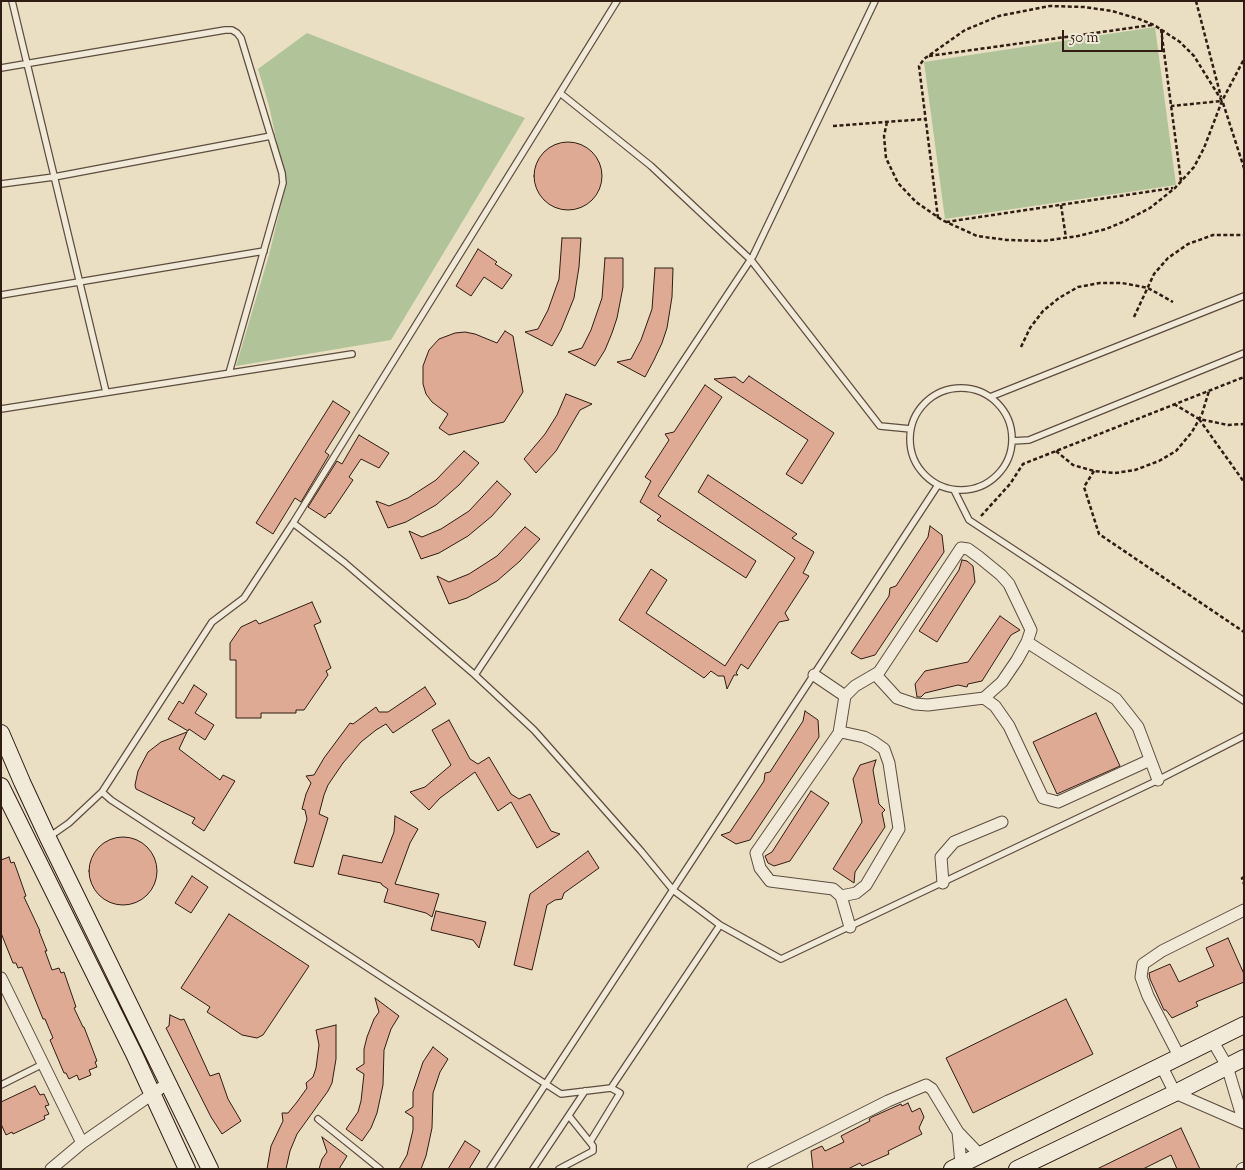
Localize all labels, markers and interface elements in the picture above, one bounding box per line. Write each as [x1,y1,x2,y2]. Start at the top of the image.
scale bar [1065,20,1166,52]
text: 50 m [1070,28,1099,49]

